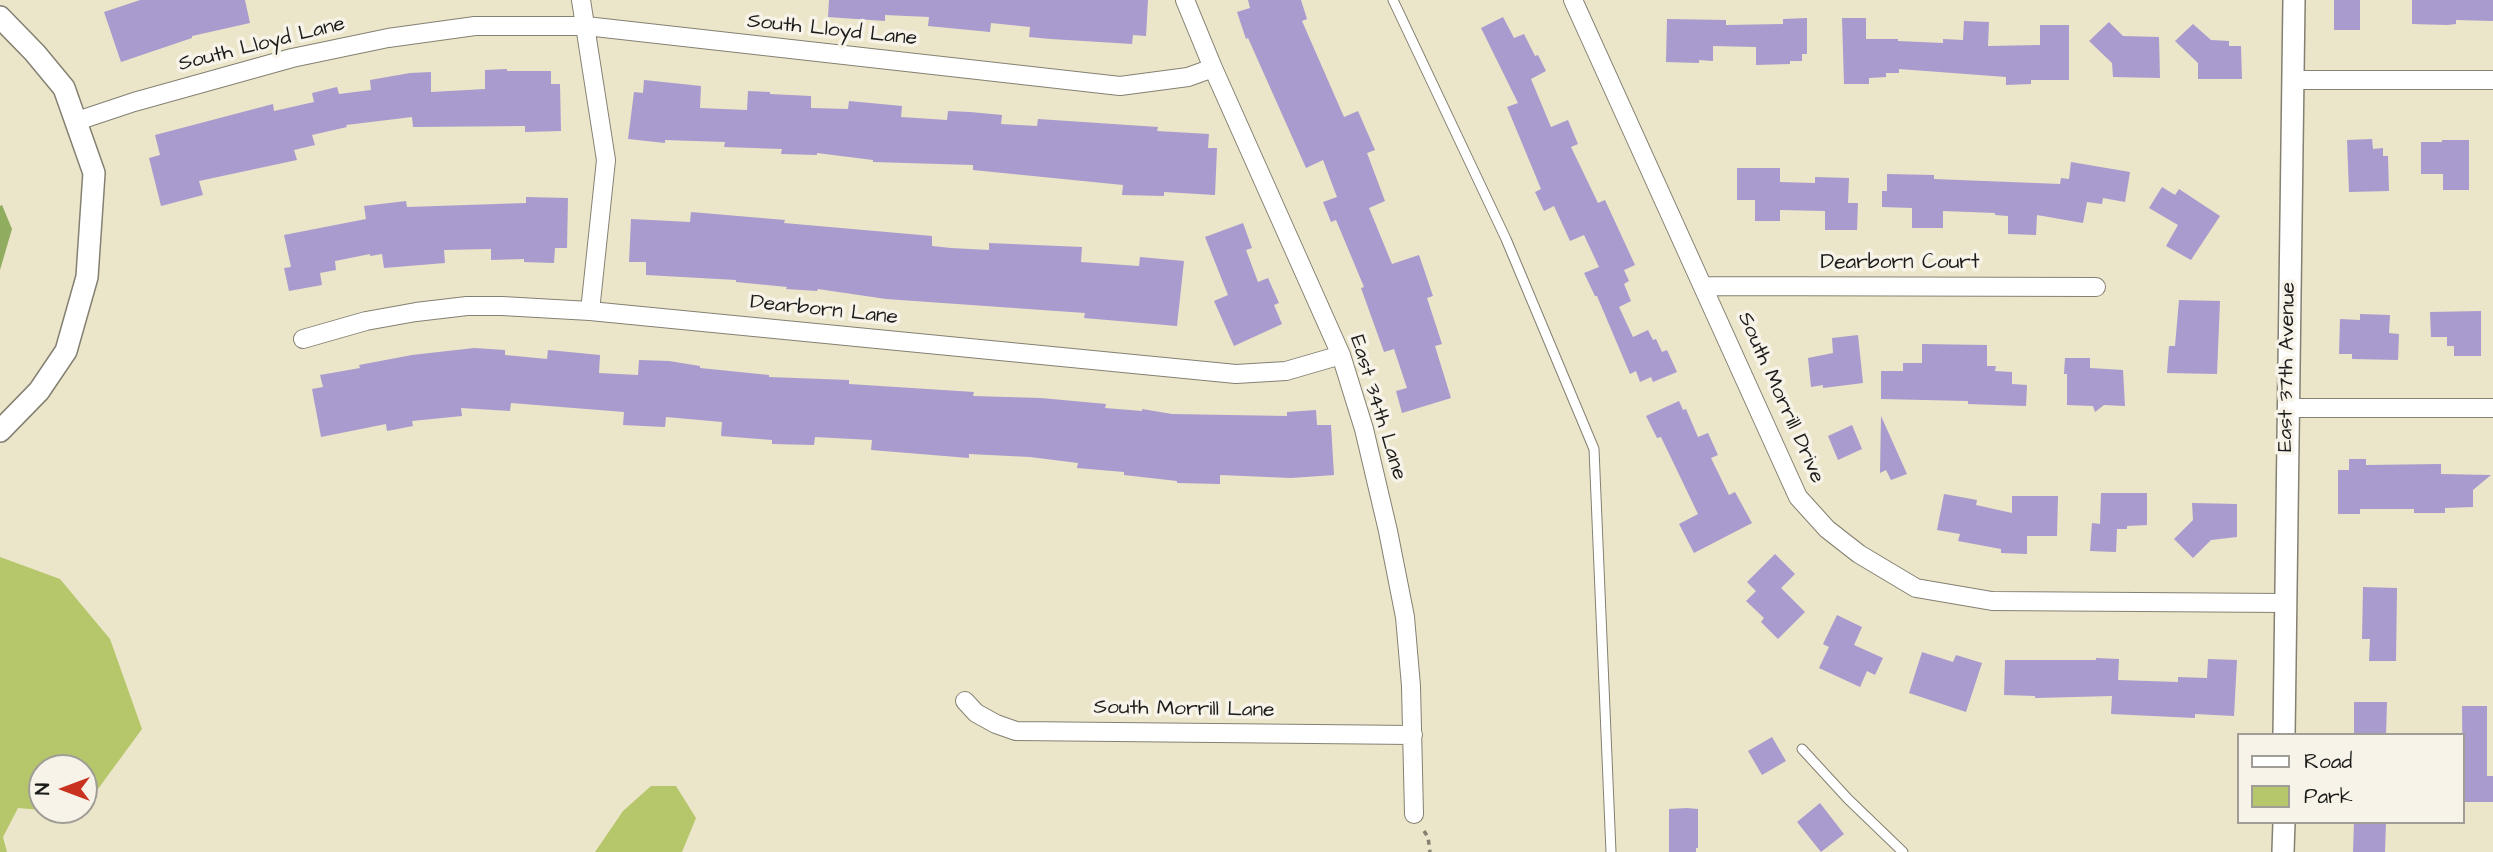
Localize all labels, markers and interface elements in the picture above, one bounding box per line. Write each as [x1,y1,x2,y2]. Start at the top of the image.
street label: South Lloyd Lane [746,10,918,52]
street label: South Lloyd Lane [176,12,348,78]
street label: Dearborn Court [1821,251,1979,277]
street label: East 37th Avenue [2274,282,2302,452]
street label: Dearborn Lane [749,291,899,331]
street label: South Morrill Drive [1731,309,1829,487]
street label: East 34th Lane [1343,333,1411,483]
street label: South Morrill Lane [1093,696,1275,724]
legend [2238,733,2465,824]
text: Road [2304,747,2352,776]
north arrow [28,754,98,824]
text: Park [2304,782,2353,811]
text: N [30,783,57,795]

